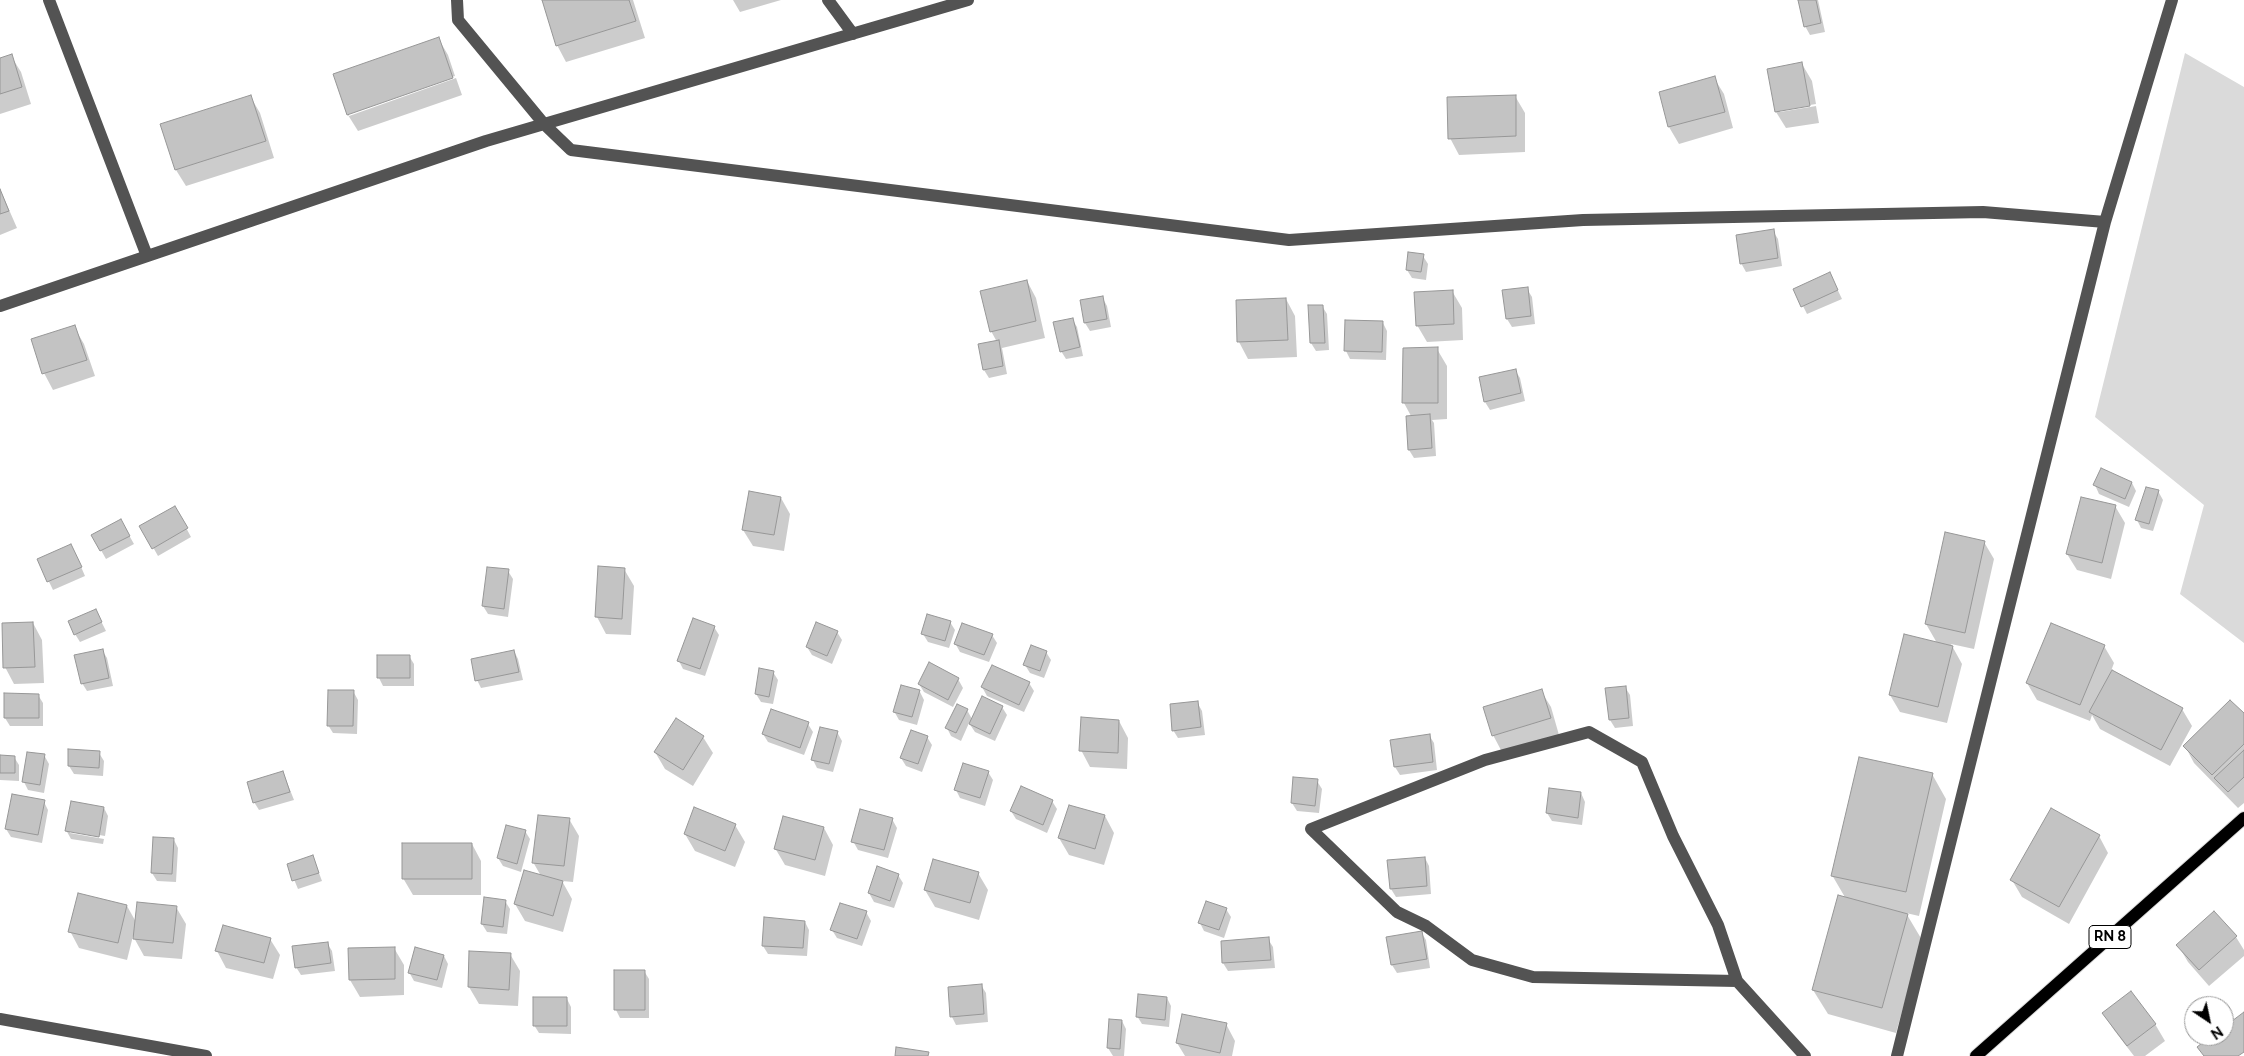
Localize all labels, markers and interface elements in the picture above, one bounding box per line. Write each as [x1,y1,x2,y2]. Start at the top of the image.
road number: RN 8 [2089,926,2131,949]
north arrow [2184,996,2234,1046]
text: N [2208,1023,2226,1042]

